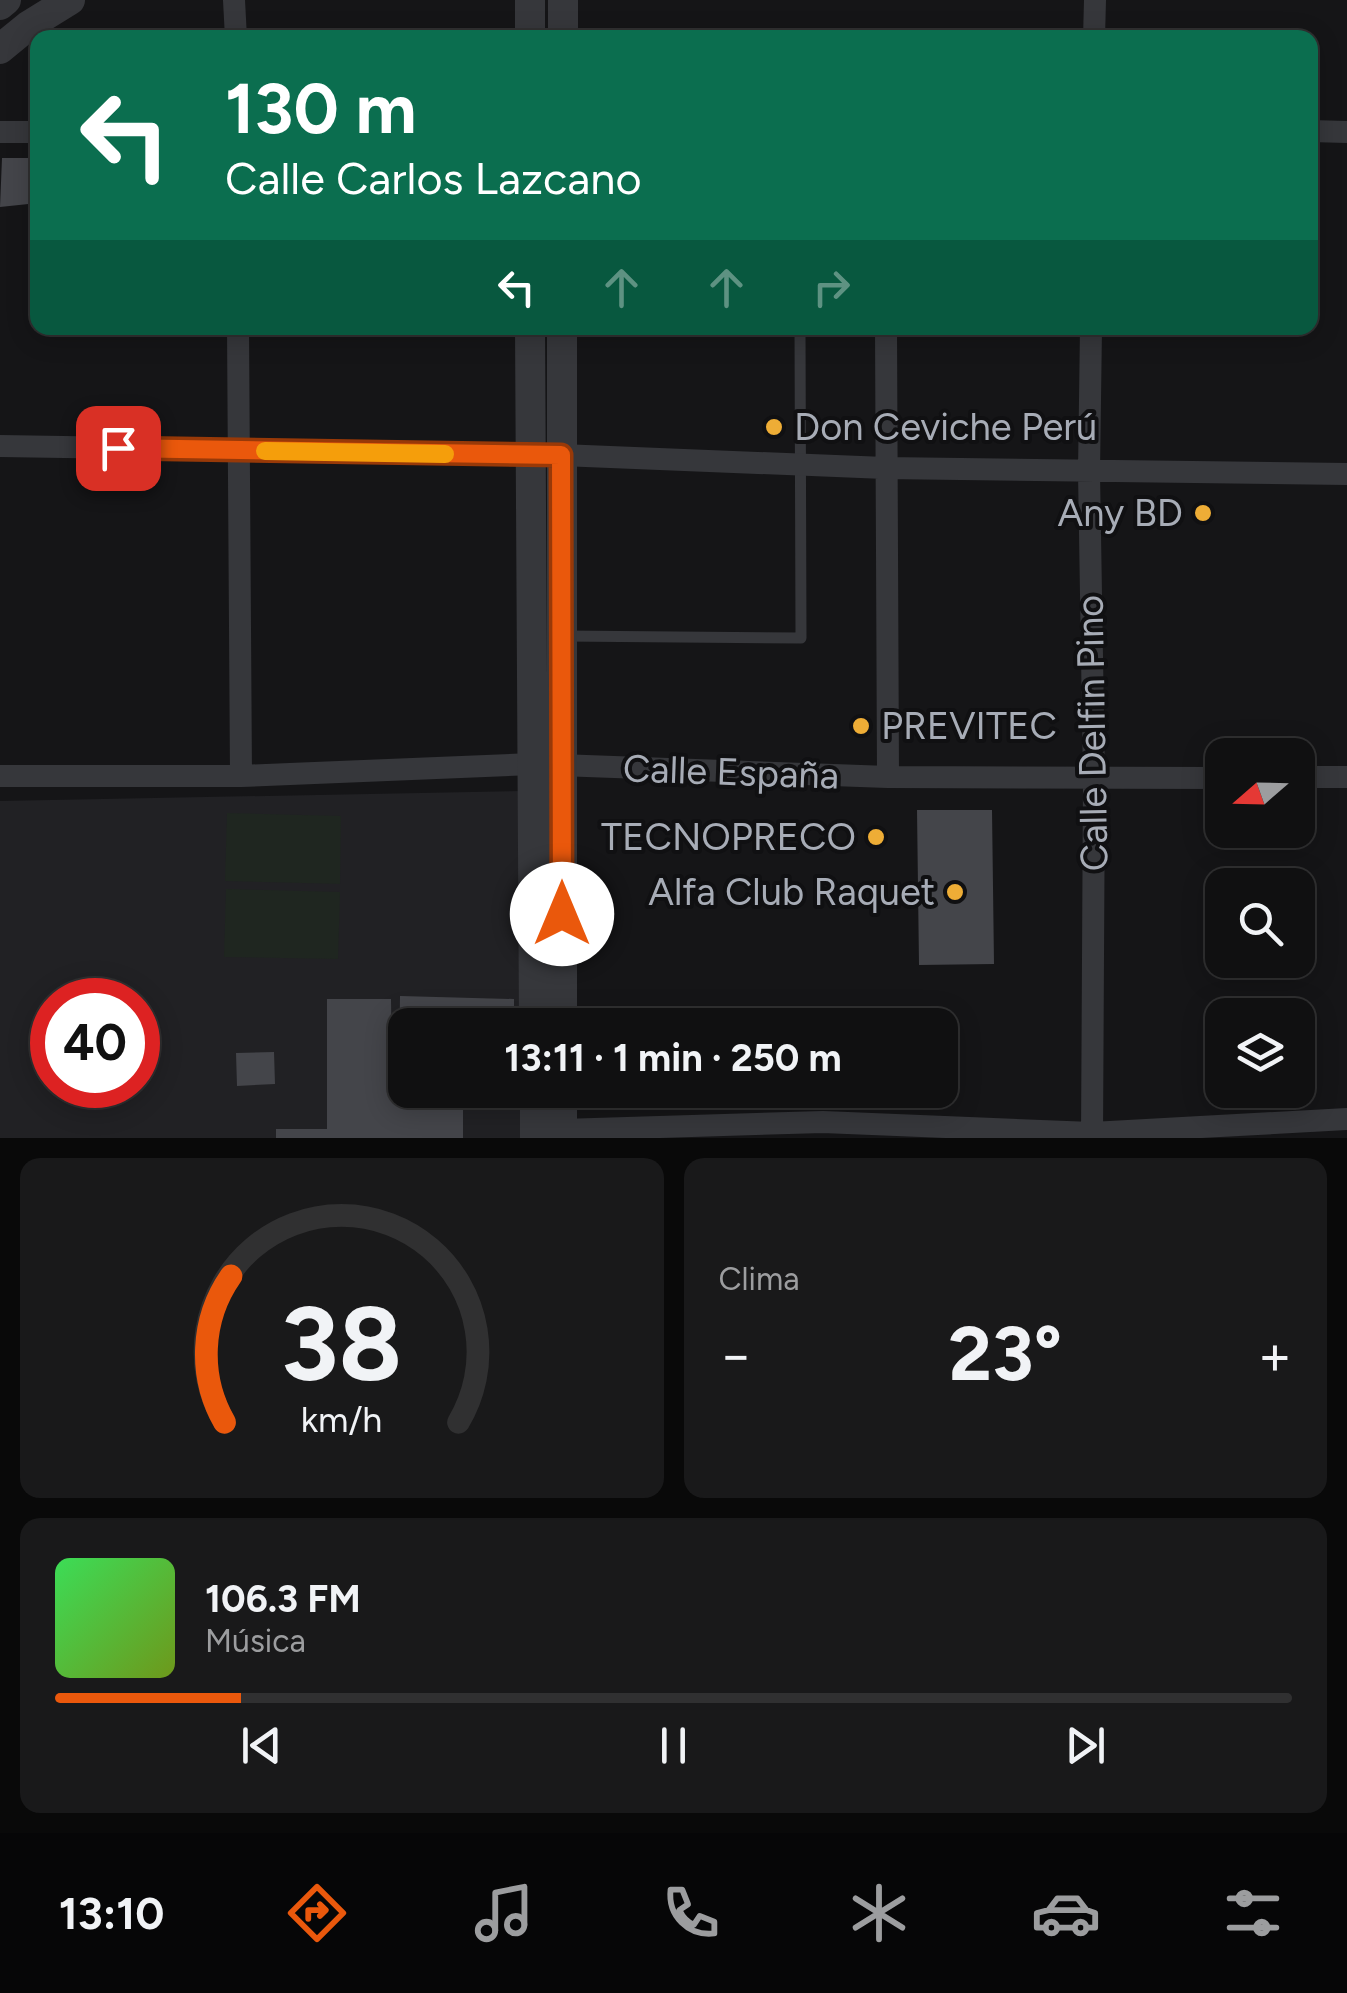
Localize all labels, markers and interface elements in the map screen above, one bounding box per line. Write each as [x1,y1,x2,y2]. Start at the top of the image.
text: 130 m [225,66,417,151]
icon: left [60,70,190,200]
text: Calle Carlos Lazcano [225,151,642,205]
icon: left [489,260,544,315]
icon: ahead [594,260,649,315]
icon: ahead [699,260,754,315]
icon: right [804,260,859,315]
place label: Don Ceviche Perú [794,404,1097,450]
pin [76,406,161,491]
marker: Don Ceviche Perú [763,416,785,438]
icon: arrive [91,421,146,476]
place label: Any BD [1058,490,1183,536]
marker: Any BD [1192,502,1214,524]
street label: Calle Delfin Pino [1067,594,1117,872]
place label: PREVITEC [881,703,1057,749]
marker: PREVITEC [850,715,872,737]
north arrow [1205,738,1315,848]
map controls [1205,738,1315,1108]
street label: Calle España [622,745,840,799]
place label: TECNOPRECO [601,814,856,860]
marker: TECNOPRECO [865,826,887,848]
position arrow [510,862,614,966]
button: search [1205,868,1315,978]
place label: Alfa Club Raquet [648,869,935,915]
marker: Alfa Club Raquet [944,881,966,903]
speed limit sign: 40 [30,978,160,1108]
button: layers [1205,998,1315,1108]
text: 13:11 · 1 min · 250 m [504,1035,842,1081]
text: Clima [719,1260,800,1298]
text: 38 [281,1281,402,1406]
text: 23° [949,1309,1062,1399]
text: − [719,1322,753,1388]
text: + [1258,1322,1292,1388]
text: km/h [301,1398,383,1441]
text: 106.3 FM [205,1576,361,1622]
text: Música [205,1622,306,1660]
icon: previous [234,1718,289,1773]
icon: pause [646,1718,701,1773]
icon: next [1058,1718,1113,1773]
icon: directions [282,1878,352,1948]
icon: music [469,1878,539,1948]
icon: phone [656,1878,726,1948]
icon: climate [844,1878,914,1948]
icon: car [1031,1878,1101,1948]
icon: filters [1218,1878,1288,1948]
text: 13:10 [59,1886,164,1940]

